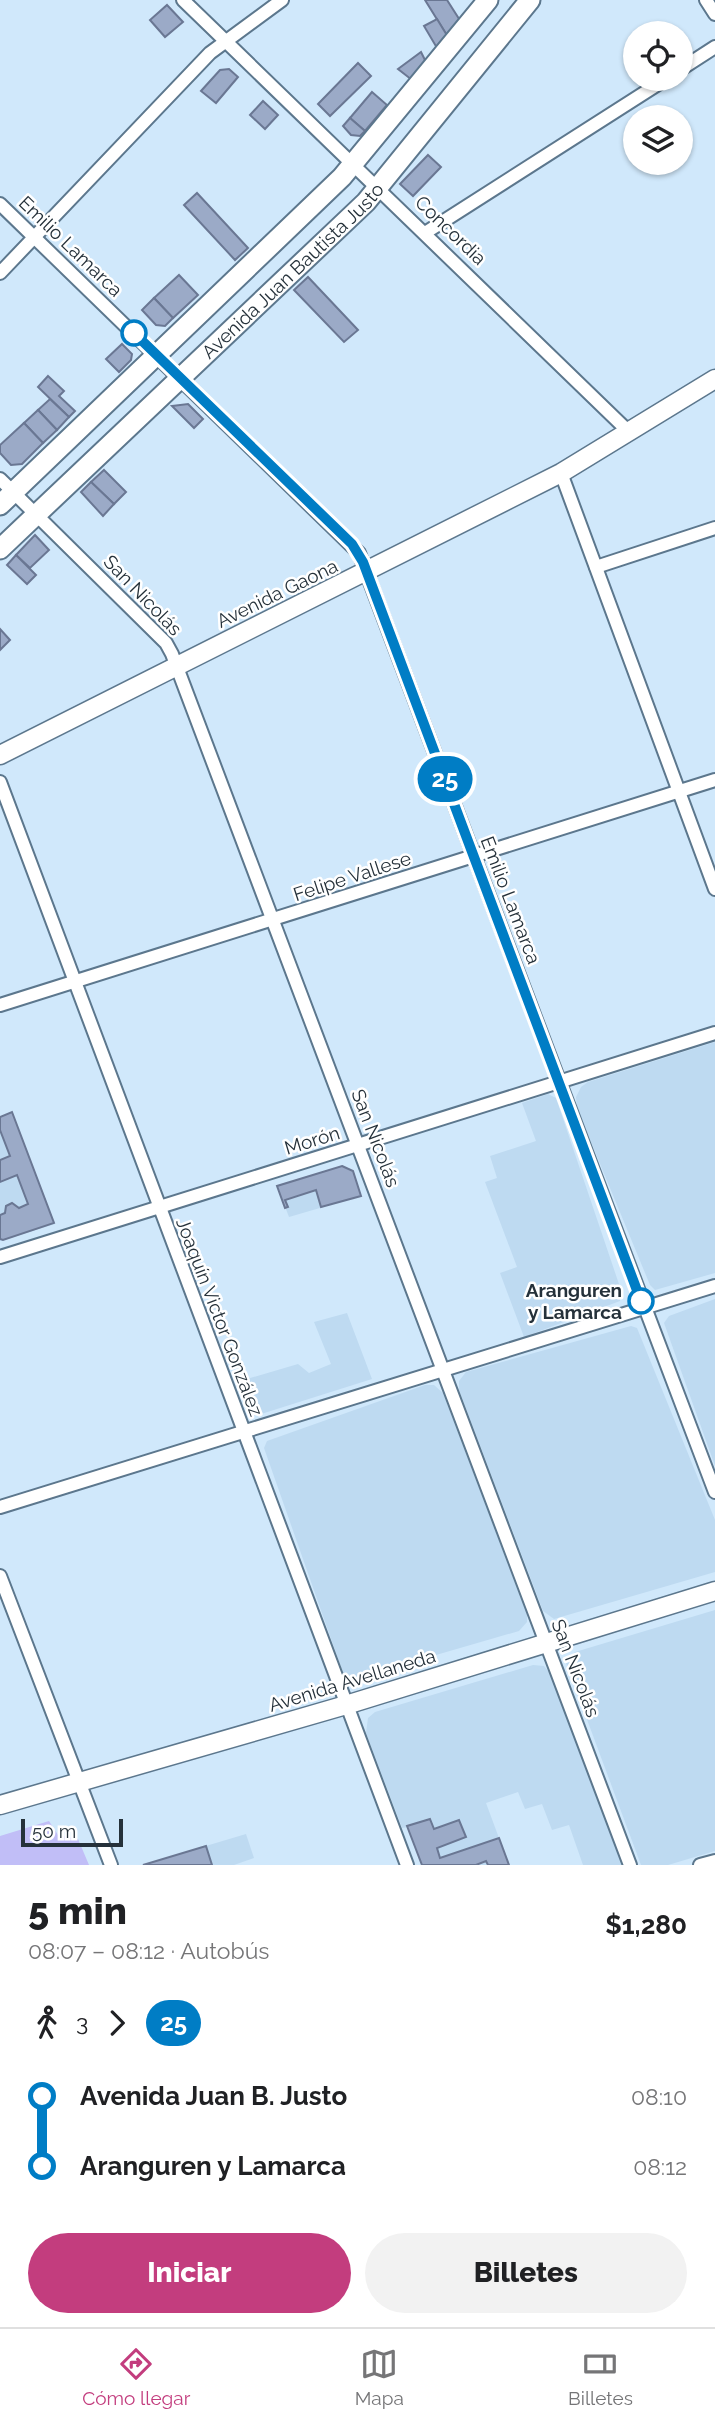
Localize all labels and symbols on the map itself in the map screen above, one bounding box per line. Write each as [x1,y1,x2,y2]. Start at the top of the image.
street label: Avenida Juan Bautista Justo [197,178,388,363]
street label: Emilio Lamarca [15,191,127,301]
street label: Concordia [411,191,491,269]
unlabelled marker [121,320,147,346]
street label: San Nicolás [99,550,187,640]
street label: Avenida Gaona [213,554,341,632]
line badge: 25 [414,756,476,802]
street label: Emilio Lamarca [477,833,545,967]
street label: Felipe Vallese [290,847,414,905]
street label: San Nicolás [347,1086,405,1190]
street label: Morón [282,1121,342,1159]
street label: Joaquín Victor González [172,1215,268,1419]
place label: Aranguren y Lamarca [526,1279,622,1323]
marker: Aranguren y Lamarca [628,1288,654,1314]
street label: San Nicolás [547,1616,605,1720]
street label: Avenida Avellaneda [266,1644,438,1716]
scale bar [21,1816,122,1848]

